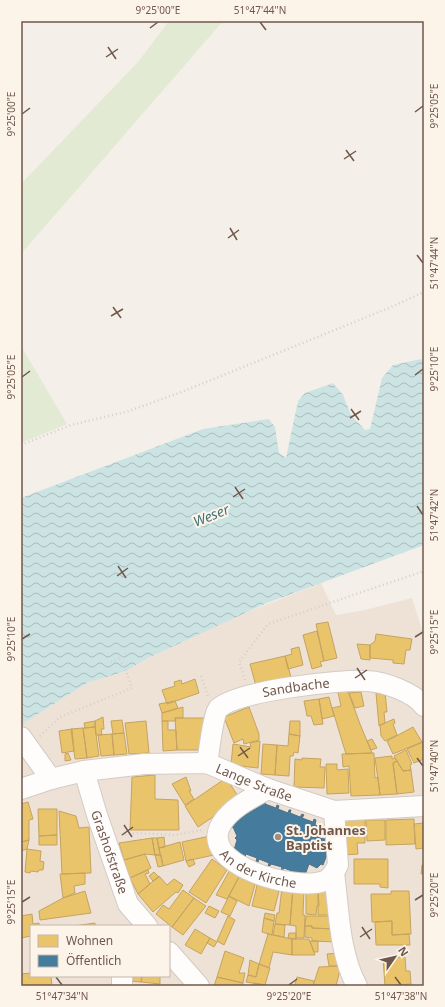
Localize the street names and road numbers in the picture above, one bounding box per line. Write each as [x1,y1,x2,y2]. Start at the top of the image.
street label: Sandbache [261,674,330,701]
street label: Lange Straße [213,759,295,805]
street label: Grashofstraße [87,808,133,896]
street label: An der Kirche [216,845,298,892]

